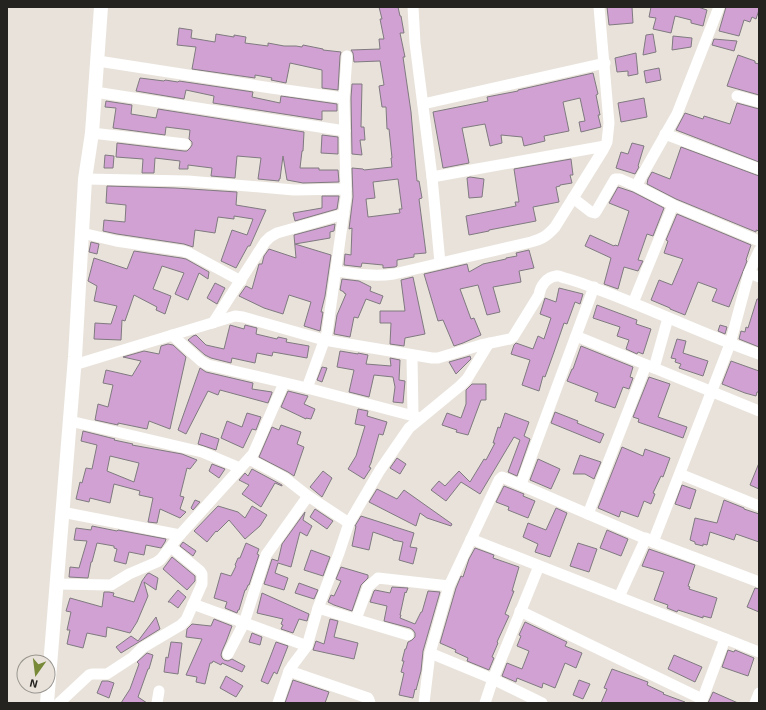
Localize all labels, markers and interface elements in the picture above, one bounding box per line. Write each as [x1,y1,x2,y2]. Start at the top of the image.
north arrow [16,654,56,694]
text: N [28,677,39,691]

